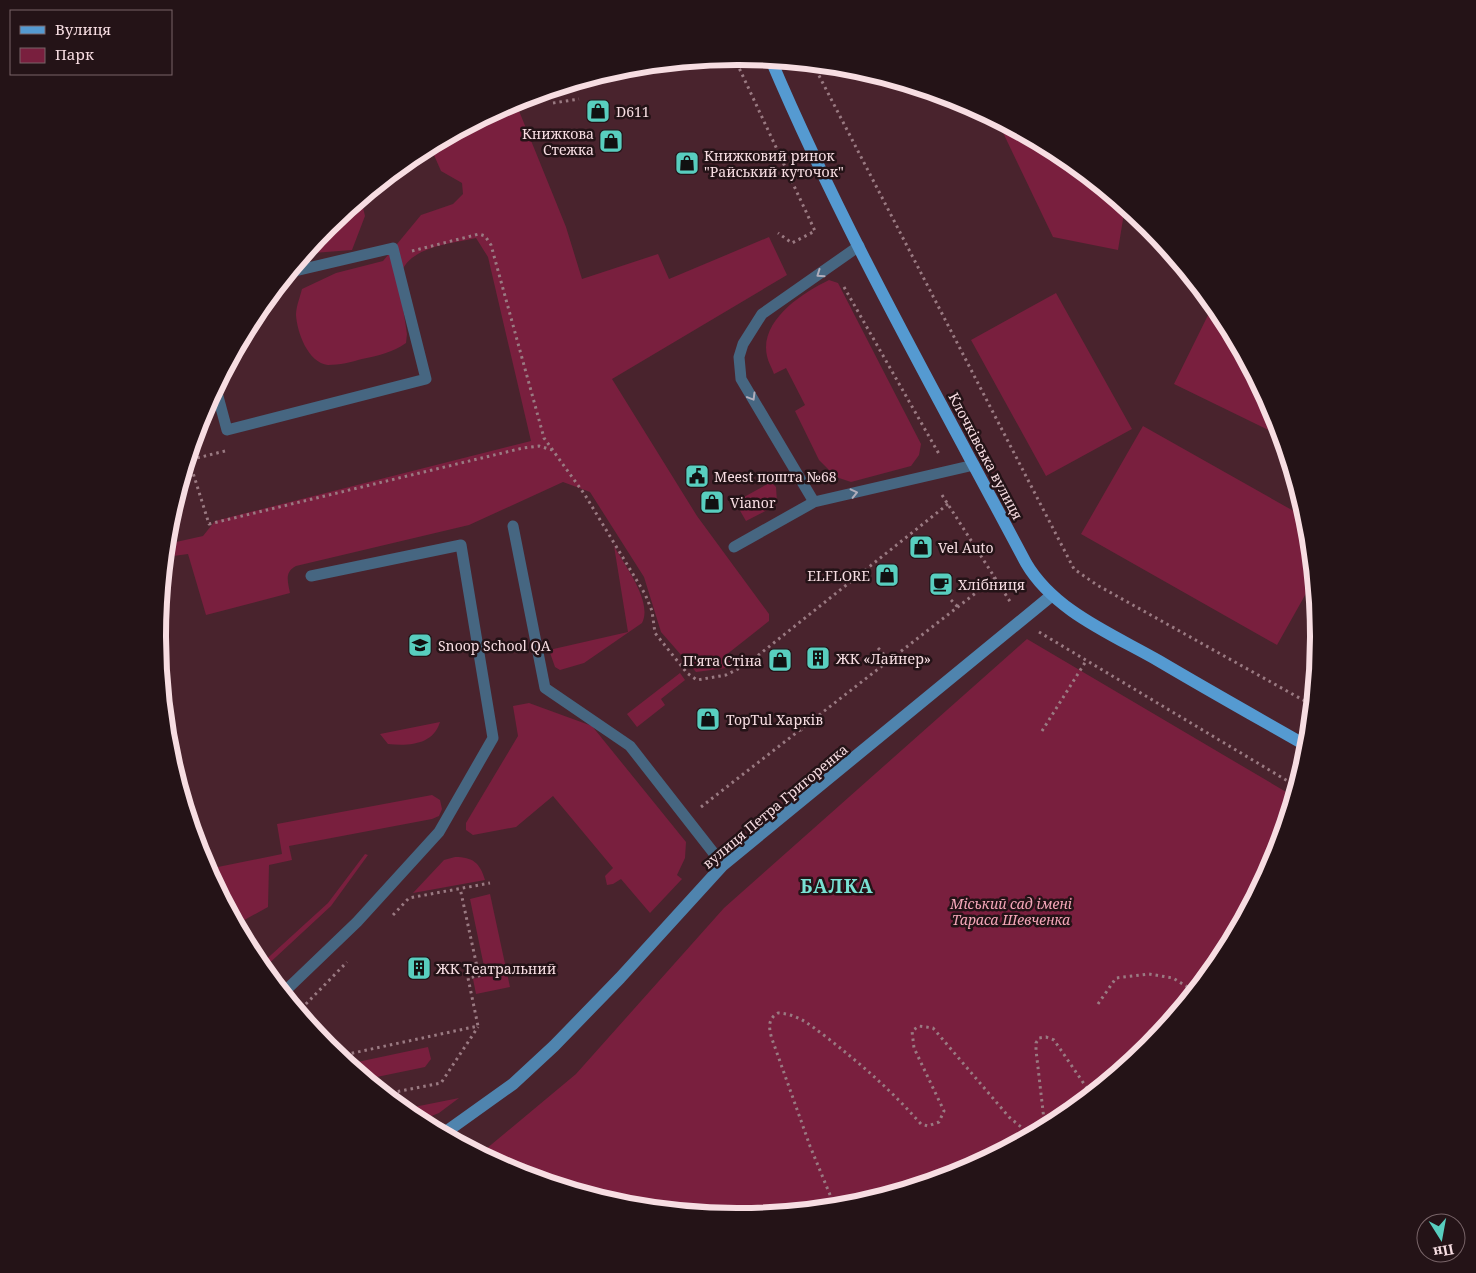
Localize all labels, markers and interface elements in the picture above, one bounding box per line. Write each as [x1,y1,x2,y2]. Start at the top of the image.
legend [10,10,172,75]
text: Вулиця [55,19,111,39]
text: Парк [55,44,94,64]
shop icon: D611 [585,98,611,124]
place label: D611 [616,102,650,121]
place label: Книжкова Стежка [522,124,594,159]
shop icon: Книжкова Стежка [598,128,624,154]
place label: Книжковий ринок "Райський куточок" [704,146,844,181]
shop icon: Книжковий ринок "Райський куточок" [674,150,700,176]
one-way arrow [816,268,825,277]
street label: Клочківська вулиця [944,389,1028,523]
one-way arrow [746,392,756,401]
public building icon: Meest пошта №68 [684,463,710,489]
place label: Meest пошта №68 [714,467,837,486]
one-way arrow [849,488,858,499]
shop icon: Vianor [699,489,725,515]
place label: Vianor [730,493,776,512]
shop icon: Vel Auto [908,534,934,560]
place label: Vel Auto [938,538,994,557]
shop icon: ELFLORE [874,562,900,588]
place label: ELFLORE [807,566,870,585]
cafe icon: Хлібниця [928,571,954,597]
place label: Хлібниця [958,575,1025,594]
school or university icon: Snoop School QA [407,632,433,658]
place label: Snoop School QA [438,636,551,655]
building icon: ЖК «Лайнер» [805,645,831,671]
shop icon: П'ята Стіна [767,647,793,673]
place label: ЖК «Лайнер» [835,649,931,668]
place label: П'ята Стіна [683,651,762,670]
shop icon: TopTul Харків [695,706,721,732]
place label: TopTul Харків [726,710,823,729]
street label: вулиця Петра Григоренка [698,740,852,872]
district label: БАЛКА [800,873,874,899]
park label: Міський сад імені Тараса Шевченка [949,894,1072,929]
building icon: ЖК Театральний [406,955,432,981]
place label: ЖК Театральний [435,959,556,978]
north arrow [1416,1213,1466,1263]
text: Пн [1431,1240,1456,1263]

